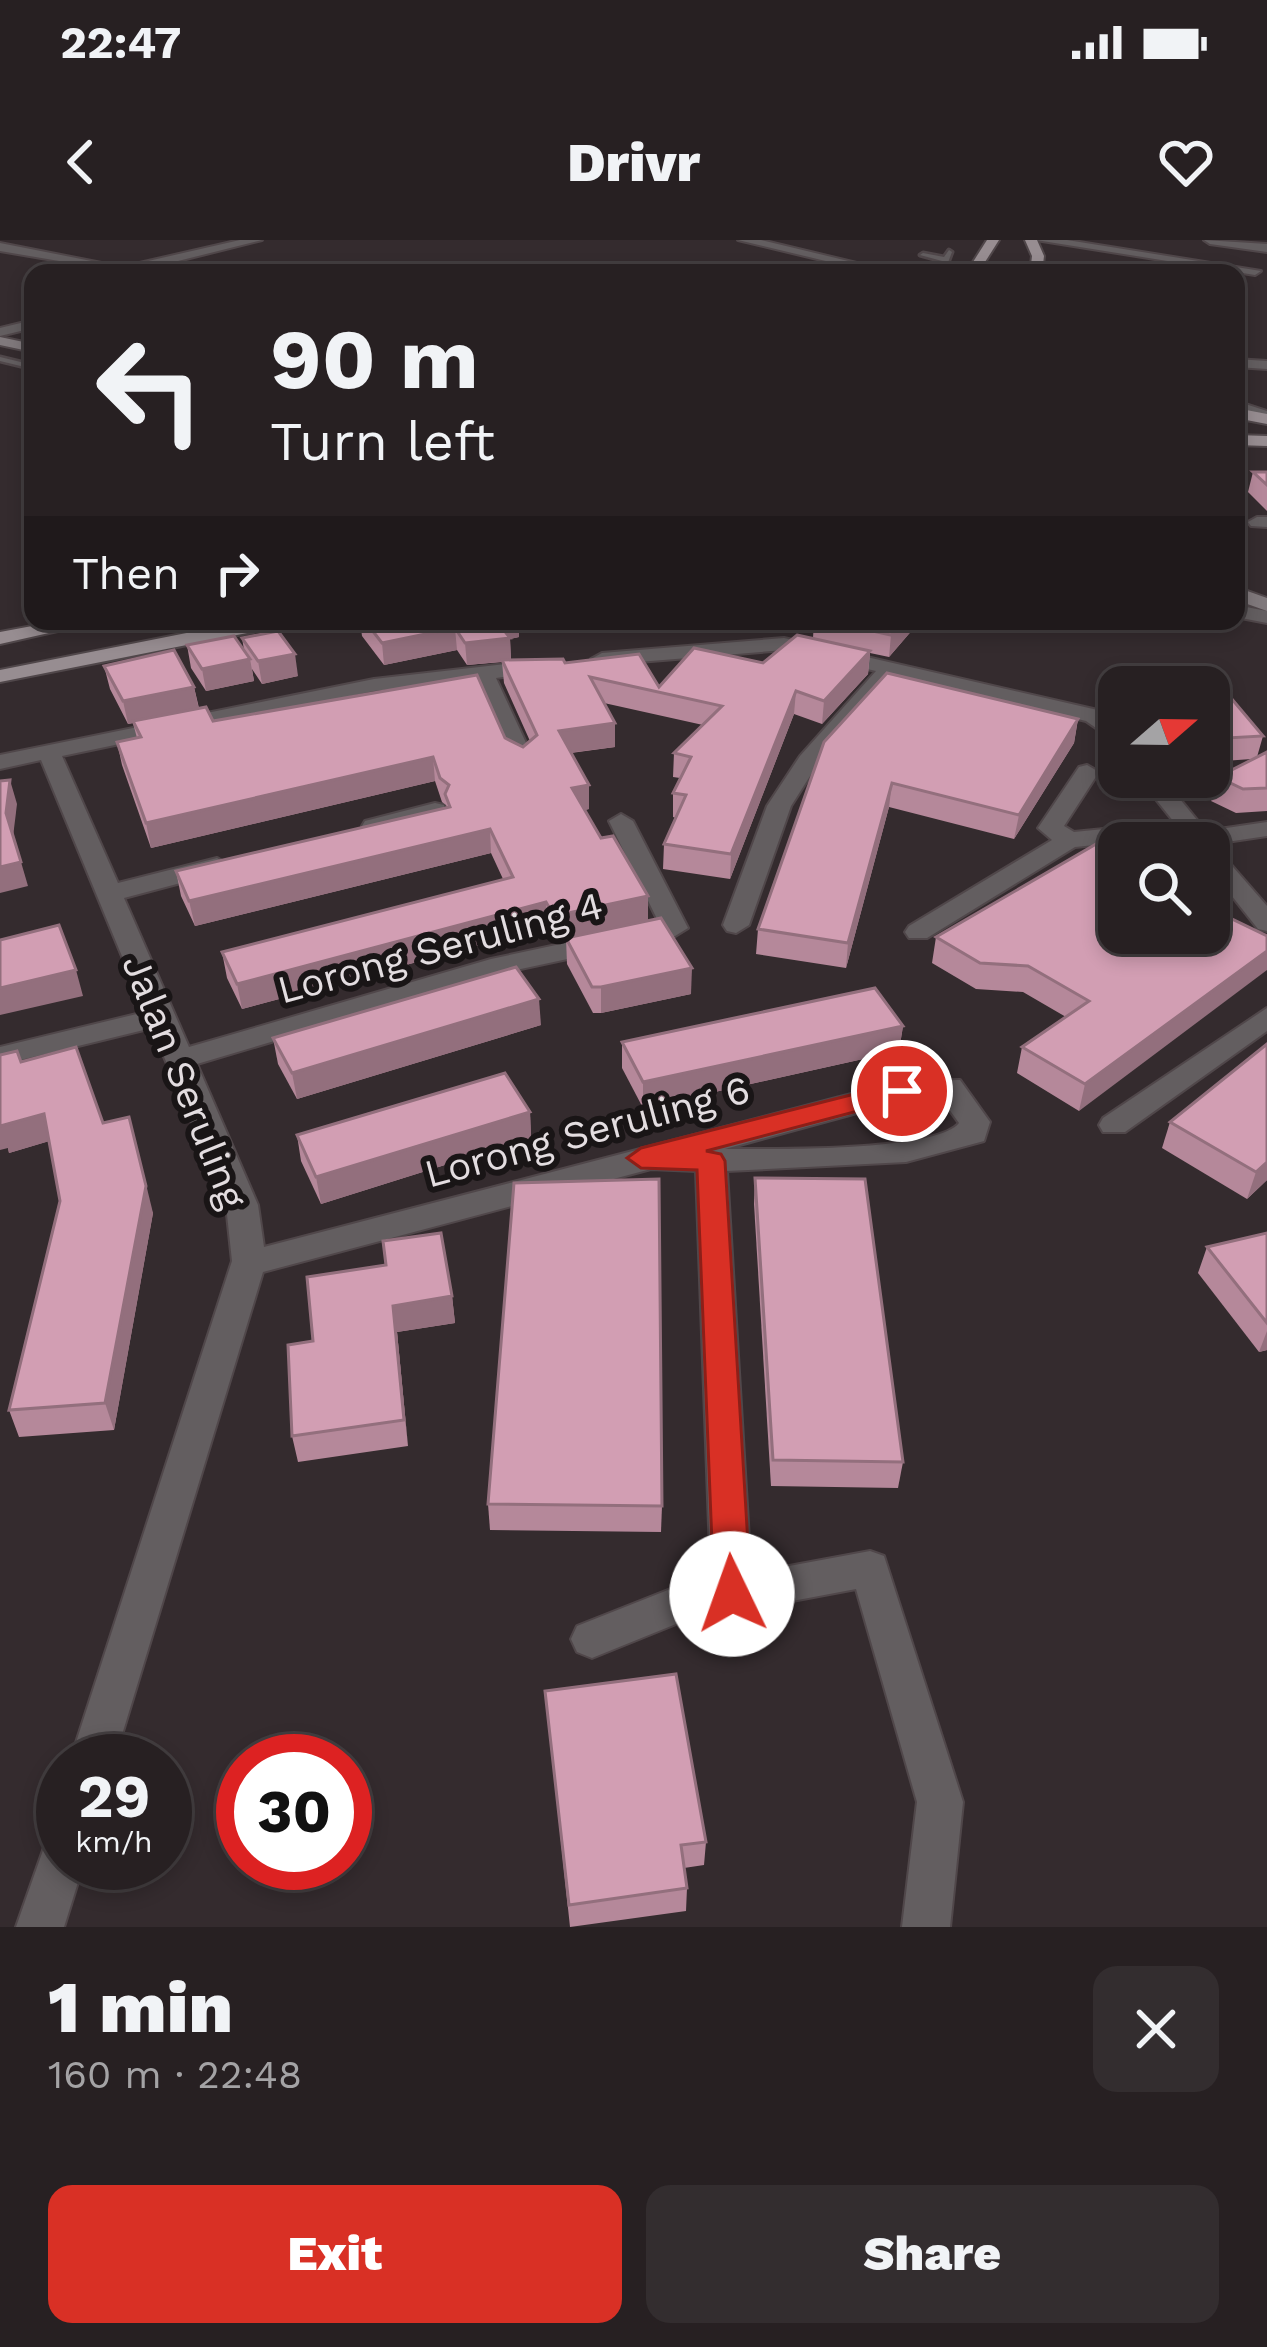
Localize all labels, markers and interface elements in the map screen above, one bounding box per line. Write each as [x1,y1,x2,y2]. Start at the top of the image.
text: 22:47 [60,16,181,69]
icon: back [48,129,114,195]
icon: heart [1153,129,1219,195]
text: Drivr [567,131,700,194]
text: 90 m [270,310,479,408]
icon: left [72,312,228,468]
text: Turn left [270,410,495,473]
icon: right [204,540,270,606]
text: Then [72,547,180,600]
north arrow [1098,666,1230,798]
map controls [1098,666,1230,954]
button: search [1098,822,1230,954]
street label: Lorong Seruling 4 [273,882,608,1013]
street label: Jalan Seruling [113,948,256,1215]
pin [851,1040,953,1142]
icon: arrive [869,1058,935,1124]
street label: Lorong Seruling 6 [420,1066,755,1197]
position arrow [669,1531,795,1657]
speed limit sign: 30 [216,1734,372,1890]
text: 29 [78,1761,150,1832]
text: km/h [75,1824,153,1859]
text: 1 min [48,1965,233,2049]
button: close [1093,1966,1219,2092]
text: 160 m · 22:48 [48,2052,302,2097]
button: Exit [48,2185,622,2323]
button: Share [646,2185,1219,2323]

